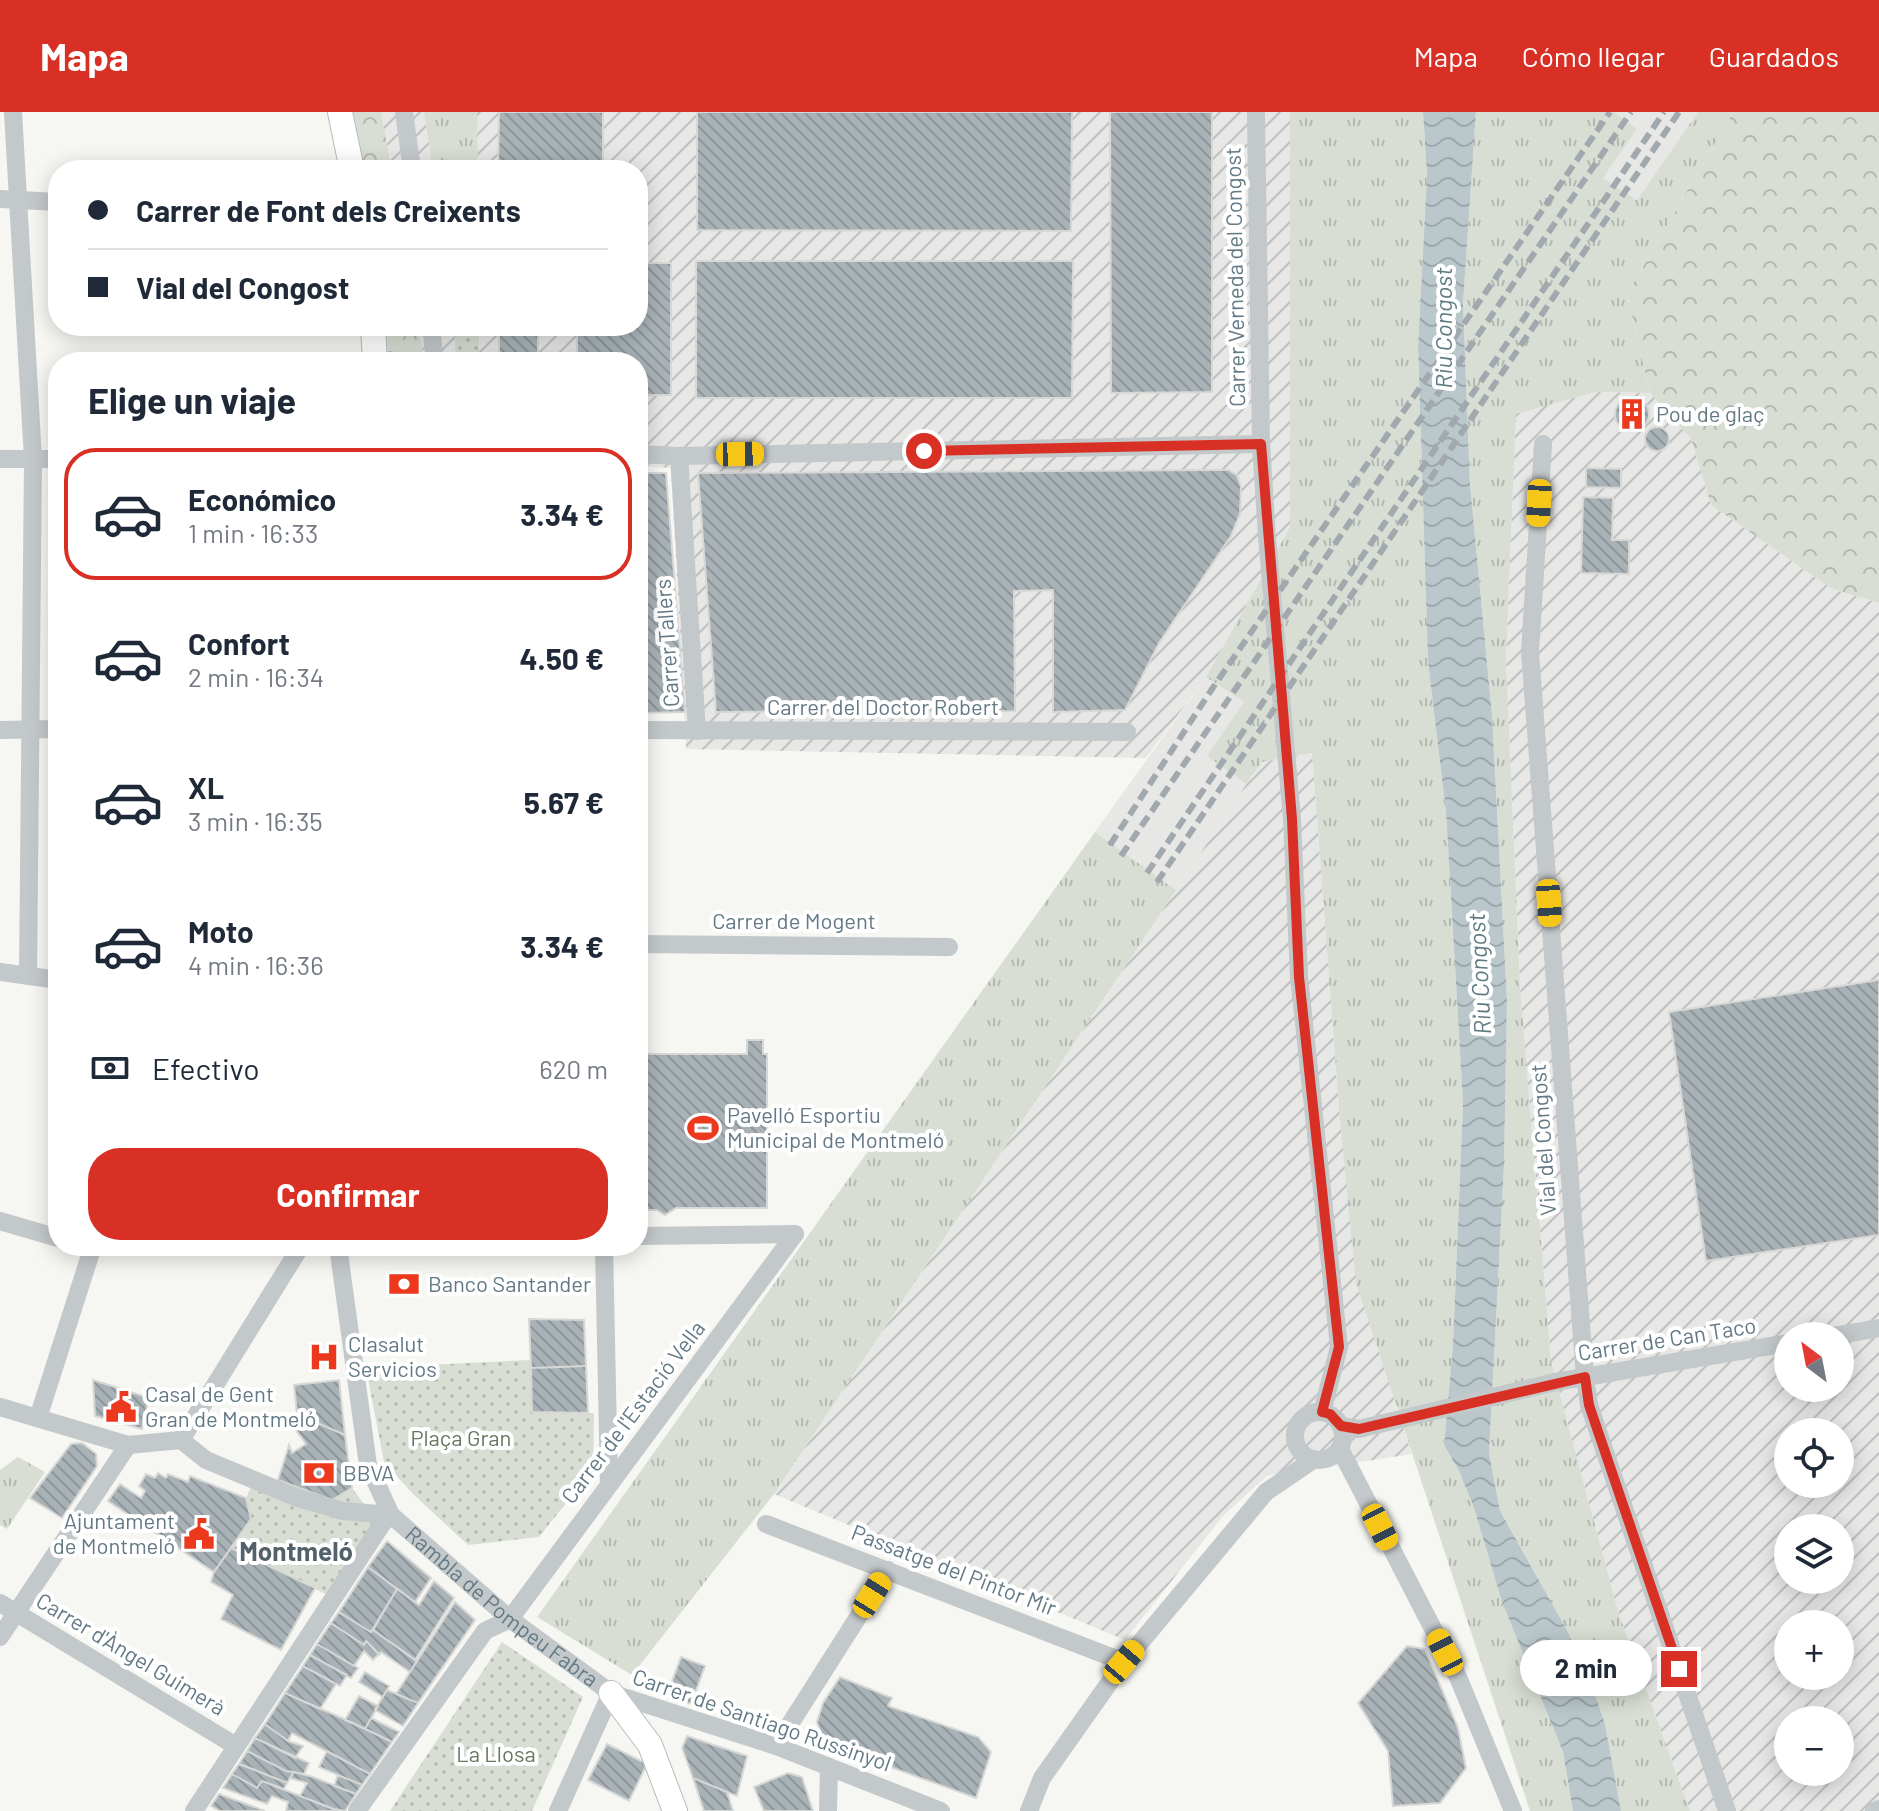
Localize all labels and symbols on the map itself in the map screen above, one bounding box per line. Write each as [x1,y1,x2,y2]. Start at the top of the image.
street label: Carrer Verneda del Congost [1219,147,1249,407]
water label: Riu Congost [1428,267,1457,389]
building icon: Pou de glaç [1615,397,1649,431]
place label: Pou de glaç [1656,400,1764,426]
route start [906,433,942,469]
car [716,442,764,466]
car [1526,478,1552,528]
street label: Carrer Tallers [649,578,683,708]
street label: Carrer del Doctor Robert [767,693,999,719]
car [1535,878,1563,928]
street label: Carrer de Mogent [712,907,876,933]
water label: Riu Congost [1461,912,1496,1036]
street label: Vial del Congost [1524,1063,1560,1217]
place label: Pavelló Esportiu Municipal de Montmeló [727,1101,944,1152]
sports icon: Pavelló Esportiu Municipal de Montmeló [686,1111,720,1145]
bank icon: Banco Santander [387,1267,421,1301]
place label: Banco Santander [428,1270,591,1296]
street label: Carrer de Can Taco [1576,1311,1758,1365]
street label: Carrer de l'Estació Vella [555,1315,709,1508]
north arrow [1774,1322,1854,1402]
place label: Clasalut Servicios [348,1330,437,1381]
hospital icon: Clasalut Servicios [307,1340,341,1374]
place label: Casal de Gent Gran de Montmeló [145,1380,316,1431]
public building icon: Casal de Gent Gran de Montmeló [104,1390,138,1424]
park label: Plaça Gran [411,1424,511,1450]
bank icon: BBVA [302,1456,336,1490]
place label: BBVA [343,1459,394,1485]
car [1358,1500,1402,1554]
place label: Ajuntament de Montmeló [53,1507,175,1558]
public building icon: Ajuntament de Montmeló [182,1517,216,1551]
street label: Passatge del Pintor Mir [848,1518,1060,1620]
street label: Rambla de Pompeu Fabra [401,1520,604,1692]
district label: Montmeló [239,1535,353,1566]
car [849,1568,895,1622]
street label: Carrer d'Àngel Guimerà [32,1586,231,1720]
car [1423,1625,1467,1679]
car [1099,1636,1149,1688]
callout: 2 min [1519,1641,1651,1697]
route end [1661,1651,1697,1687]
street label: Carrer de Santiago Russinyol [630,1663,895,1776]
park label: La Llosa [456,1740,536,1766]

